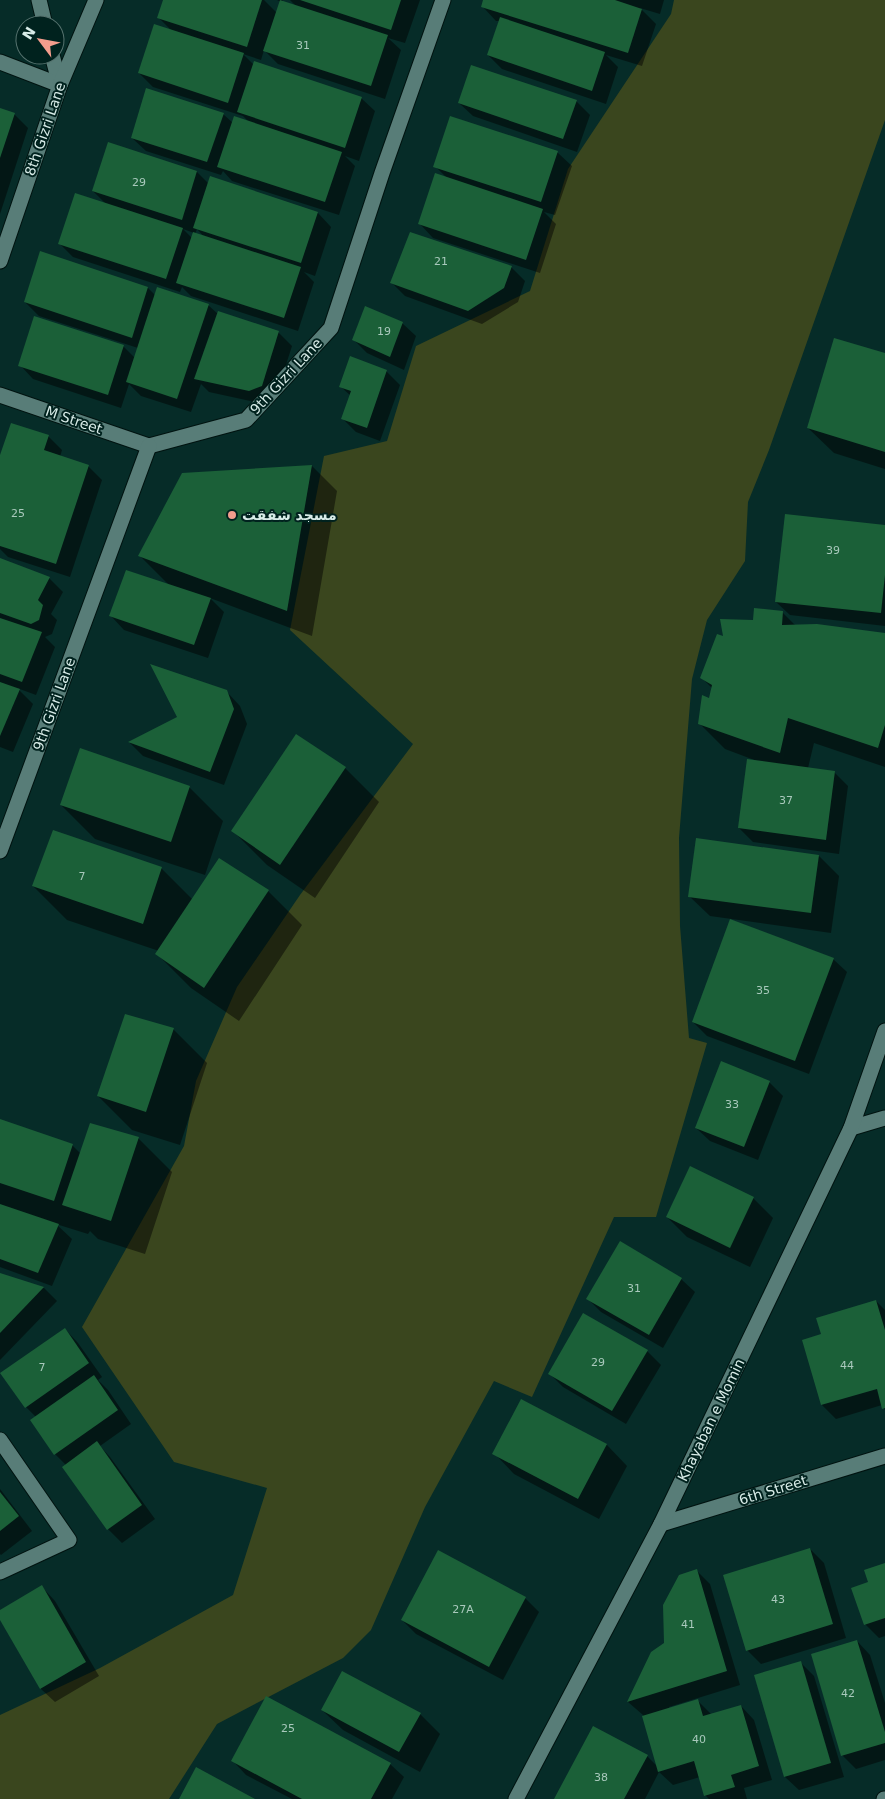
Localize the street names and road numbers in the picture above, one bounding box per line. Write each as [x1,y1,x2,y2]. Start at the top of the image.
street label: 8th Gizri Lane [22,80,68,178]
street label: 9th Gizri Lane [247,335,325,417]
street label: M Street [43,403,105,437]
street label: 9th Gizri Lane [30,655,78,753]
street label: Khayaban e Momin [674,1356,748,1484]
street label: 6th Street [737,1472,809,1508]

